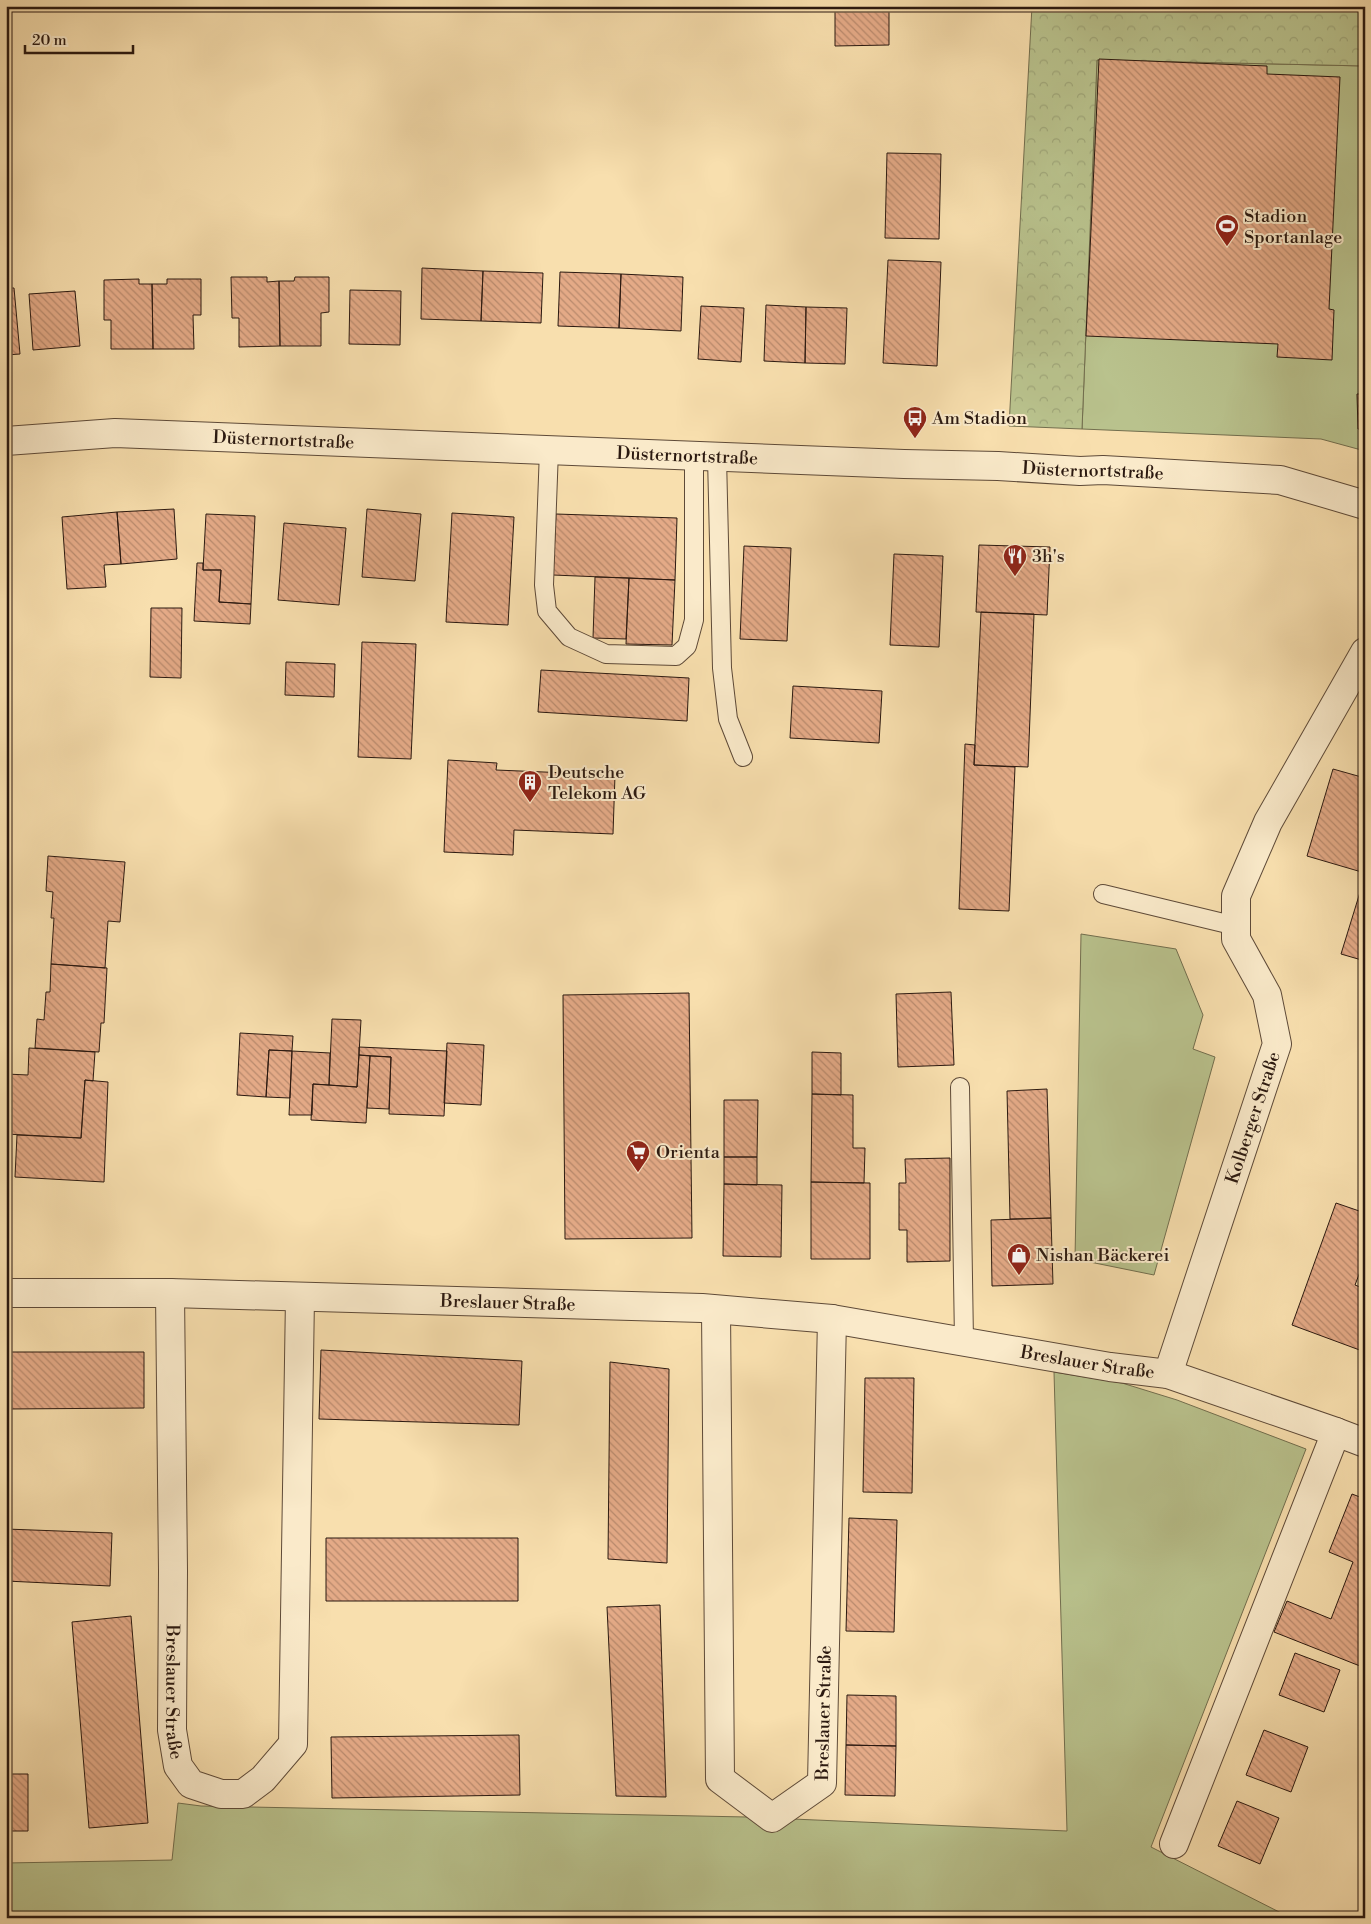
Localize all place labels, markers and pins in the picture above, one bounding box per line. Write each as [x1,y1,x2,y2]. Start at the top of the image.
place label: Stadion Sportanlage [1244,205,1342,249]
sports icon: Stadion Sportanlage [1214,213,1240,247]
bus stop icon: Am Stadion [902,405,928,439]
place label: Am Stadion [931,407,1027,430]
restaurant icon: 3h's [1002,543,1028,577]
place label: 3h's [1032,545,1065,568]
place label: Deutsche Telekom AG [548,761,647,805]
building icon: Deutsche Telekom AG [517,769,543,803]
supermarket icon: Orienta [625,1139,651,1173]
place label: Orienta [656,1141,721,1164]
shop icon: Nishan Bäckerei [1006,1242,1032,1276]
place label: Nishan Bäckerei [1036,1244,1169,1267]

